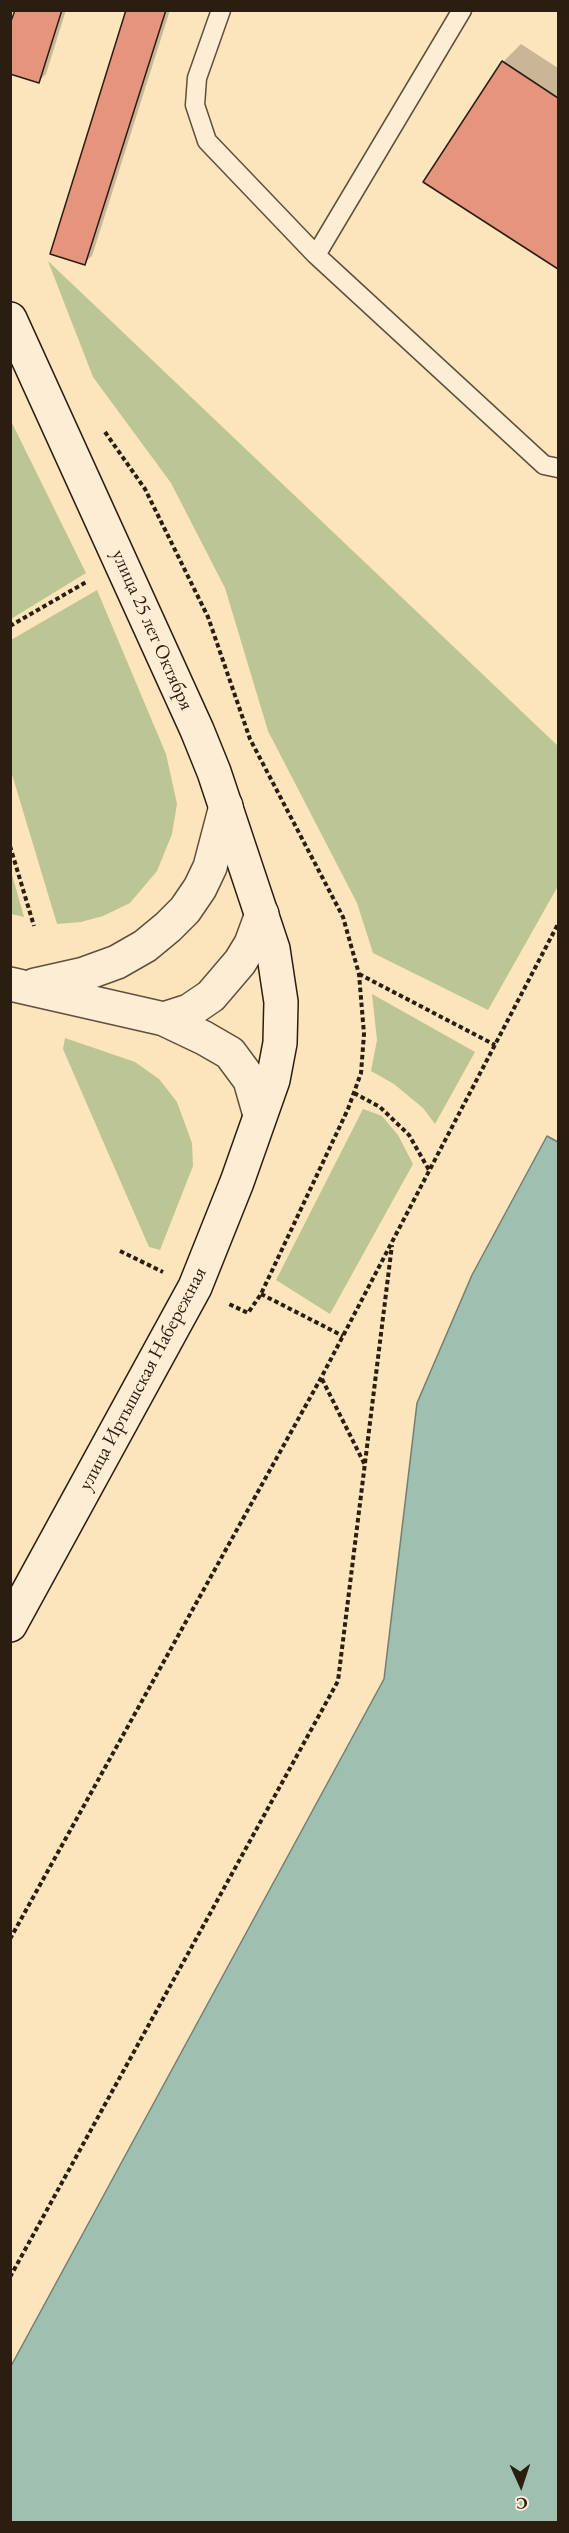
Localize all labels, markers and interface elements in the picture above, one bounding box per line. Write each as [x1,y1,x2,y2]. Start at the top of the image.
street label: улица 25 лет Октября [106,546,198,714]
street label: улица Иртышская Набережная [74,1263,212,1495]
north arrow [491,2455,551,2515]
text: С [516,2493,528,2514]

